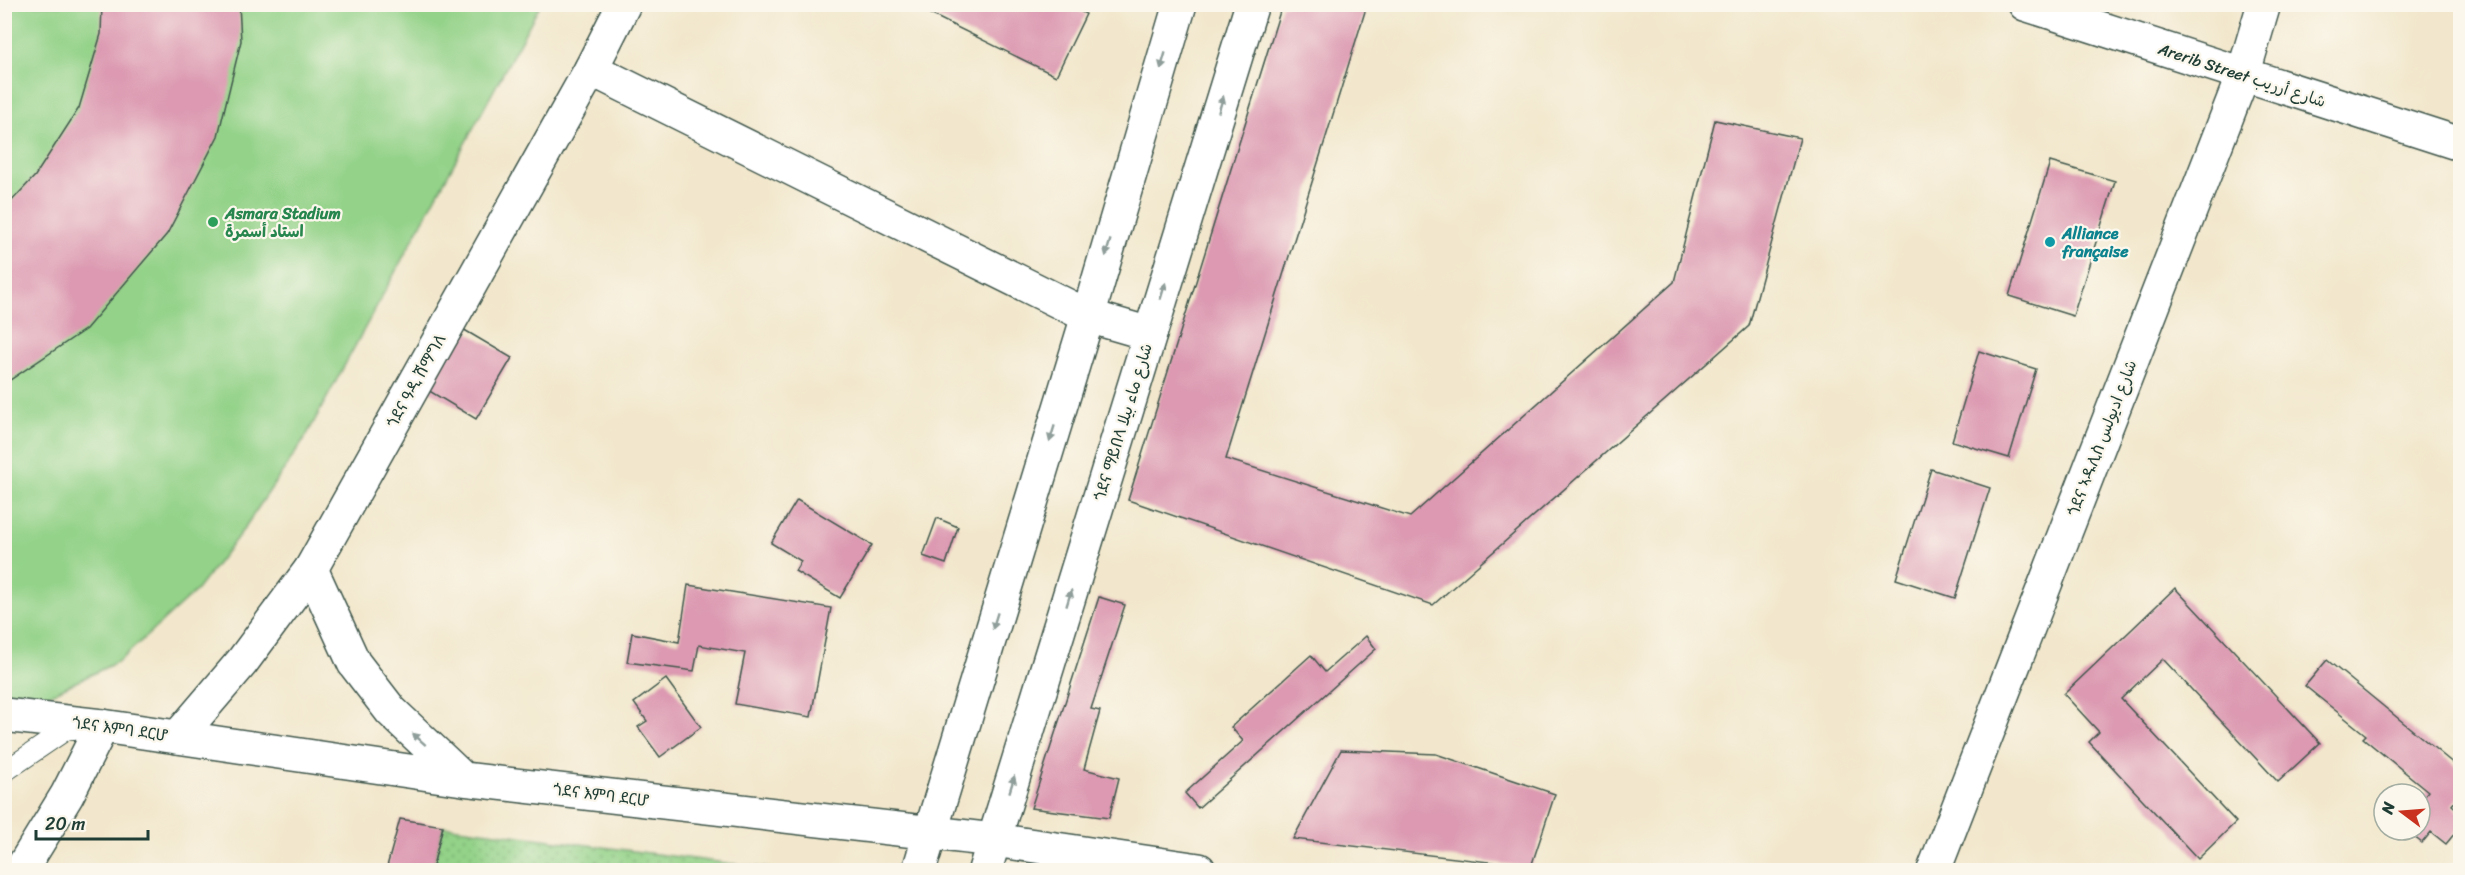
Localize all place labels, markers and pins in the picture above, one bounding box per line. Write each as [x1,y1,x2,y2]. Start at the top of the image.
place label: Asmara Stadium استاد أسمرة [224,199,341,246]
marker: Asmara Stadium استاد أسمرة [206,215,220,229]
place label: Alliance française [2061,219,2129,266]
marker: Alliance française [2043,235,2057,249]

